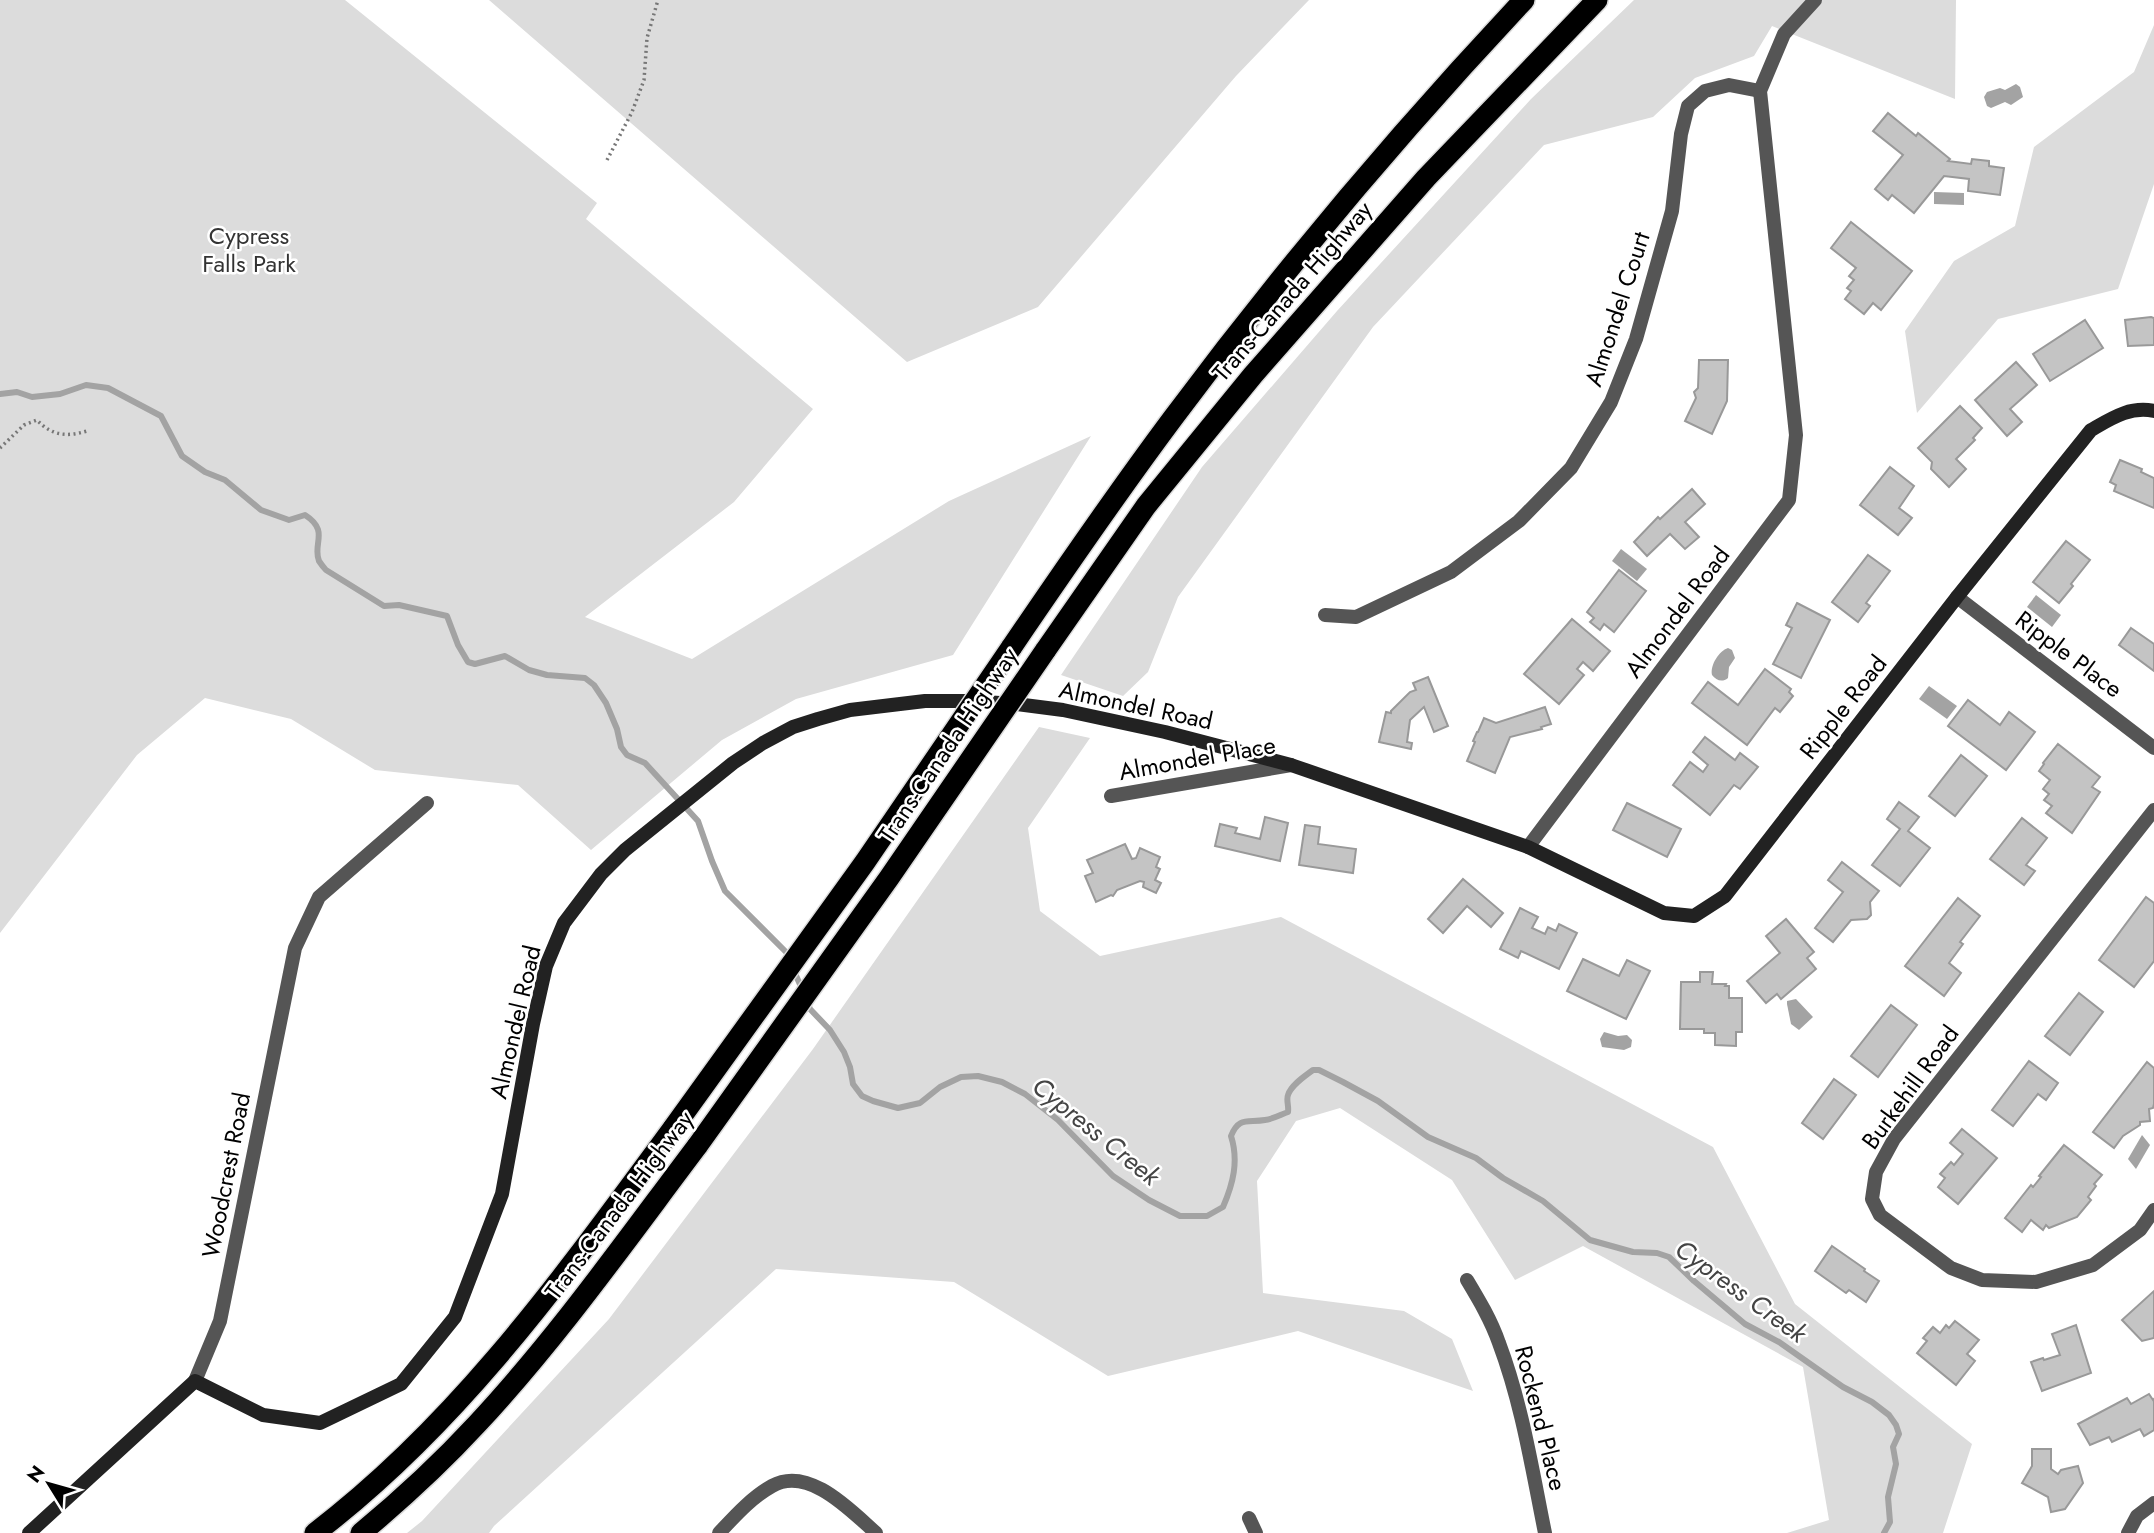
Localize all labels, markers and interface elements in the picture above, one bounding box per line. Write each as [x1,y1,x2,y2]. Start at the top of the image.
street label: Trans-Canada Highway [1204,193,1381,389]
park label: Cypress Falls Park [202,218,296,281]
street label: Almondel Court [1576,227,1659,391]
street label: Almondel Road [1616,539,1738,685]
street label: Ripple Place [2008,602,2130,706]
street label: Trans-Canada Highway [870,640,1027,850]
street label: Ripple Road [1791,647,1895,767]
street label: Almondel Road [1056,672,1216,738]
street label: Almondel Place [1116,727,1278,789]
street label: Almondel Road [480,942,550,1102]
street label: Burkehill Road [1853,1018,1967,1156]
water label: Cypress Creek [1024,1068,1170,1196]
street label: Woodcrest Road [193,1089,259,1261]
street label: Trans-Canada Highway [536,1103,702,1307]
water label: Cypress Creek [1667,1230,1816,1353]
street label: Rockend Place [1506,1342,1576,1494]
north arrow [14,1449,84,1519]
text: N [20,1460,51,1488]

